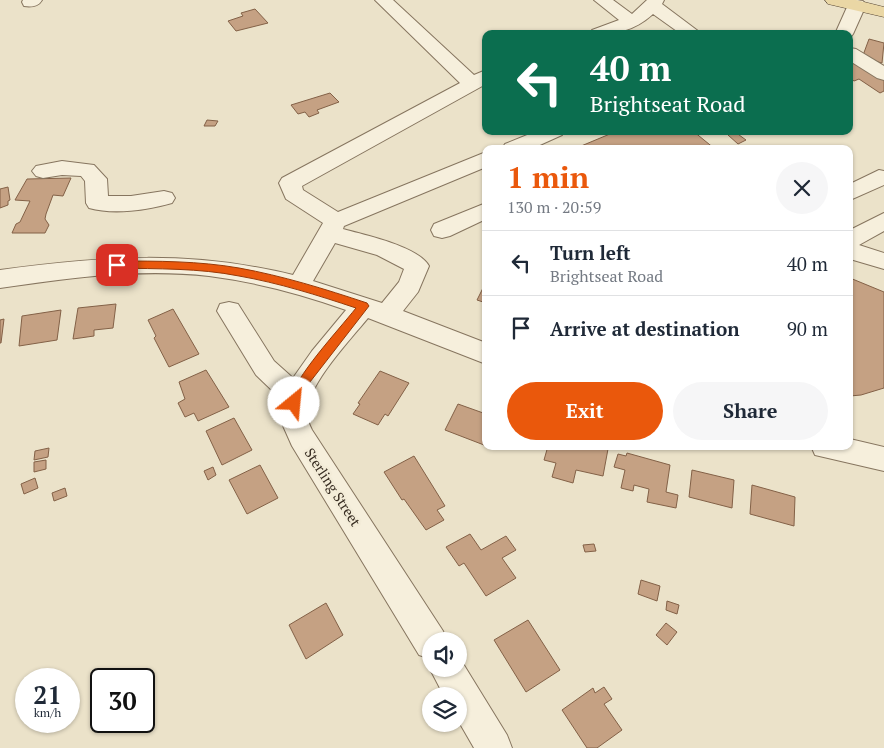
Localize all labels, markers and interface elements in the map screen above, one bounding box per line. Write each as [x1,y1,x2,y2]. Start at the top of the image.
text: 40 m [590,45,671,91]
icon: left [507,50,572,115]
text: Brightseat Road [590,89,746,118]
text: 1 min [507,157,589,197]
button: close [776,162,828,214]
text: 130 m · 20:59 [507,196,601,218]
text: Turn left [550,240,631,265]
pin [96,244,138,286]
icon: left [507,249,535,277]
icon: arrive [103,251,131,279]
text: 40 m [787,251,828,276]
text: Brightseat Road [550,265,663,287]
icon: arrive [507,314,535,342]
text: Arrive at destination [550,316,739,341]
text: 90 m [787,316,828,341]
position arrow [267,376,319,428]
button: Exit [507,382,663,440]
button: Share [673,382,828,440]
street label: Sterling Street [301,444,366,531]
map controls [422,632,467,732]
button: sound [422,632,467,677]
speed limit sign: 30 [90,668,155,733]
text: 21 [33,678,62,711]
button: layers [422,687,467,732]
text: km/h [34,705,61,720]

